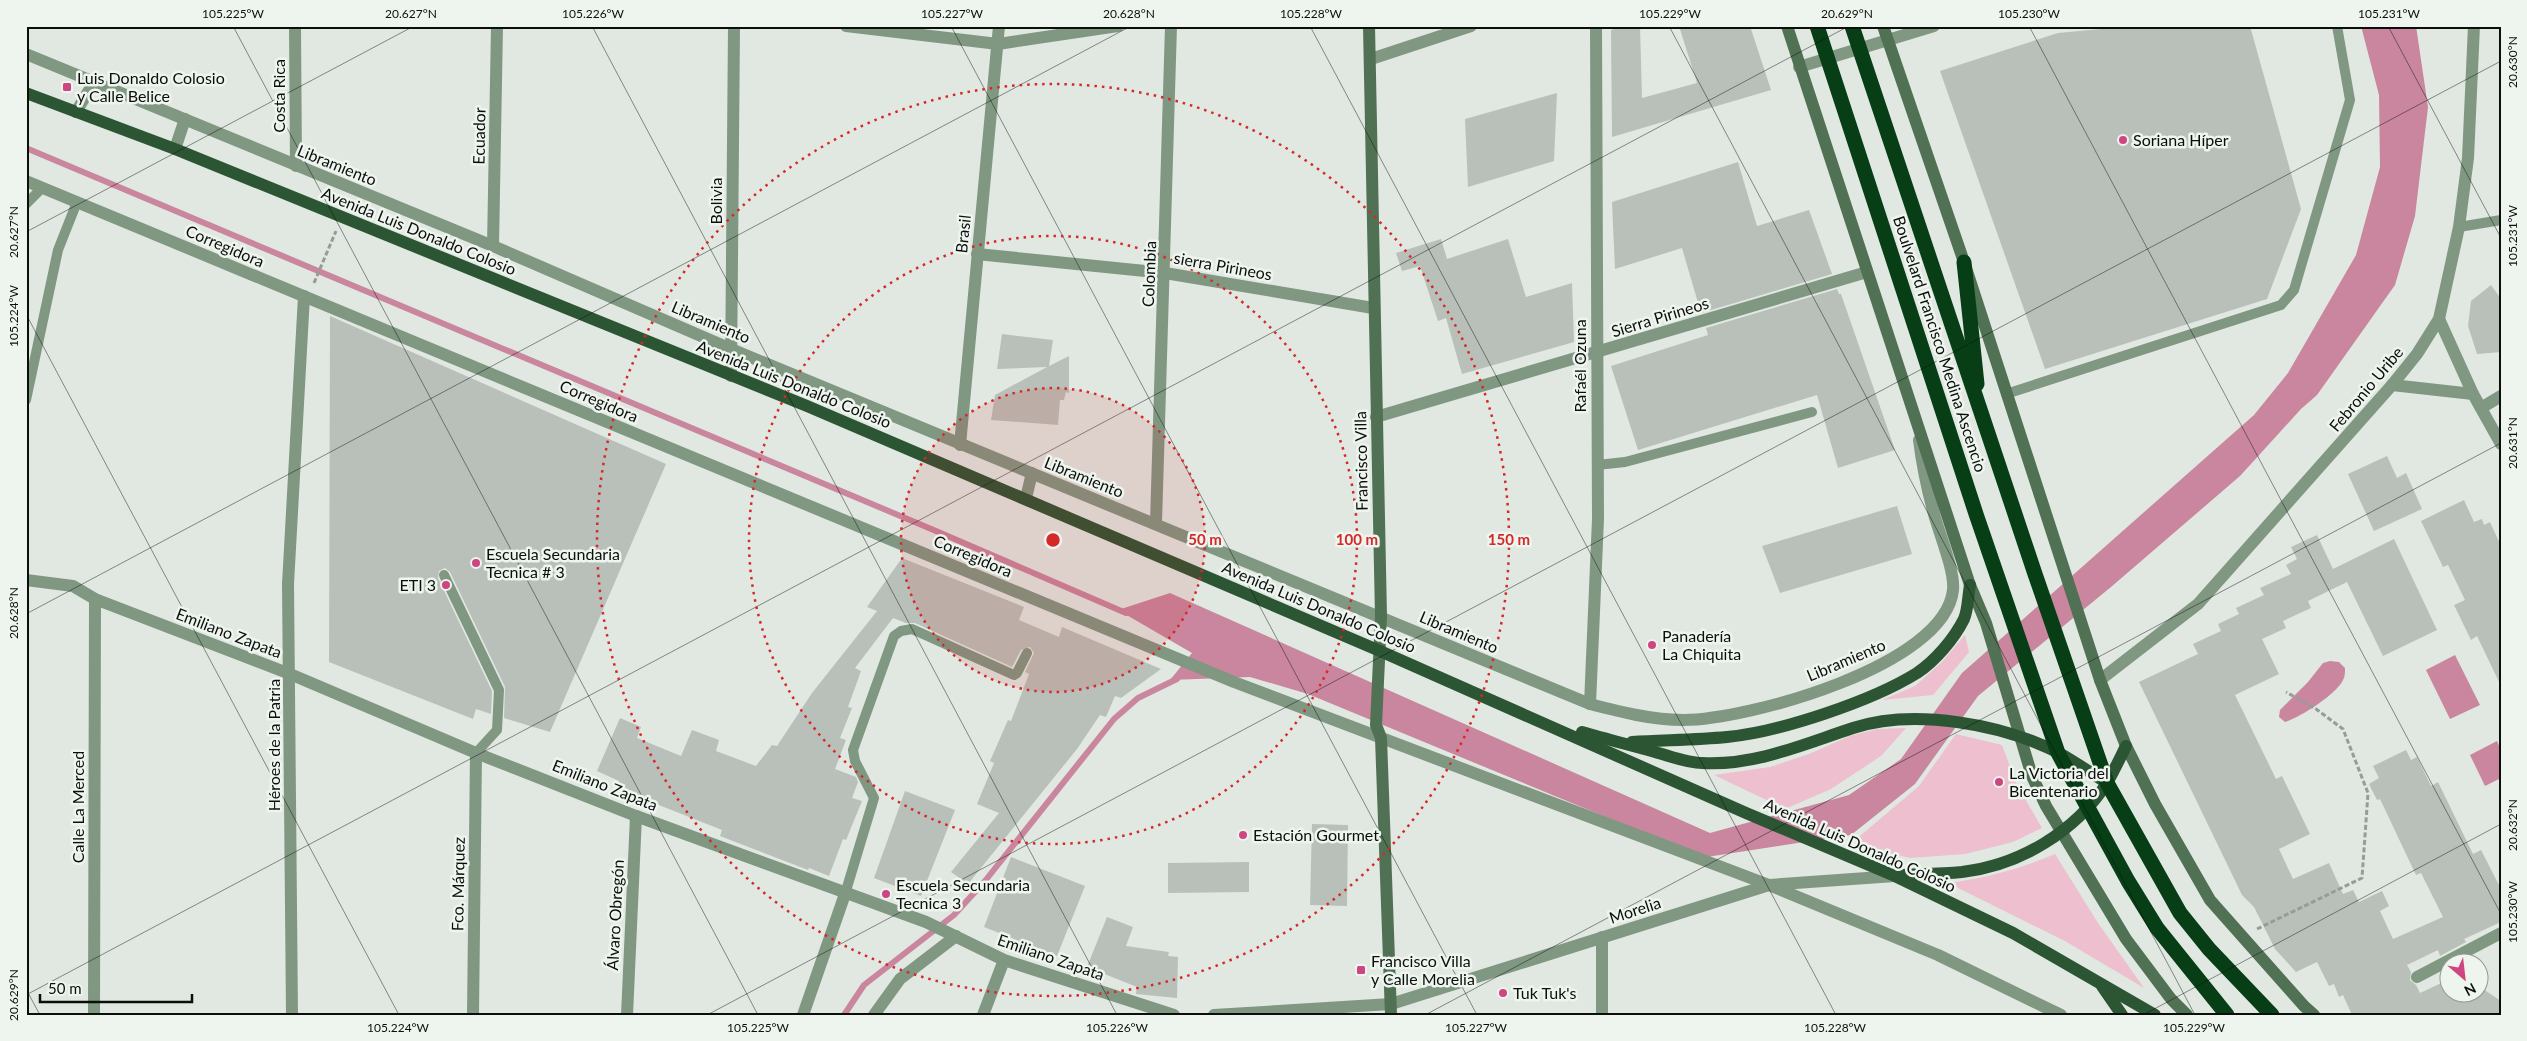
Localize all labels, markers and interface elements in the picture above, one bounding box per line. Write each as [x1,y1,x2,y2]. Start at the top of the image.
text: 105.225°W [202,6,265,21]
text: 20.627°N [385,6,437,21]
text: 105.226°W [562,6,625,21]
text: 105.227°W [921,6,984,21]
text: 20.628°N [1103,6,1155,21]
text: 105.228°W [1280,6,1343,21]
text: 105.229°W [1639,6,1702,21]
text: 20.629°N [1821,6,1873,21]
text: 105.230°W [1998,6,2061,21]
text: 105.231°W [2358,6,2421,21]
text: 20.630°N [2505,36,2520,88]
street label: Costa Rica [269,59,288,133]
place label: Luis Donaldo Colosio y Calle Belice [77,68,225,105]
marker: Luis Donaldo Colosio y Calle Belice [61,81,73,93]
street label: Ecuador [469,107,489,165]
place label: Soriana Híper [2133,130,2229,149]
marker: Soriana Híper [2117,134,2129,146]
street label: Libramiento [295,140,380,189]
street label: Bolivia [706,178,725,224]
street label: Avenida Luis Donaldo Colosio [319,183,519,278]
text: 105.231°W [2505,204,2520,267]
text: 20.627°N [6,206,21,258]
street label: Boulvelard Francisco Medina Ascencio [1890,213,1991,474]
street label: Brasil [951,214,974,254]
street label: Corregidora [183,221,267,271]
street label: Colombia [1138,240,1159,307]
street label: sierra Pirineos [1173,248,1274,283]
text: 105.224°W [6,284,21,347]
street label: Sierra Pirineos [1609,293,1711,340]
street label: Libramiento [669,296,753,347]
street label: Rafaél Ozuna [1570,319,1589,413]
street label: Avenida Luis Donaldo Colosio [694,336,894,431]
street label: Febronio Uribe [2325,342,2407,435]
street label: Corregidora [557,376,641,426]
street label: Francisco Villa [1350,411,1371,511]
text: 20.631°N [2505,417,2520,469]
street label: Libramiento [1042,452,1127,501]
text: 50 m [1188,530,1222,548]
text: 100 m [1336,530,1378,548]
text: 150 m [1488,530,1530,548]
street label: Corregidora [931,531,1015,581]
centre of rings [1044,531,1062,549]
place label: Escuela Secundaria Tecnica # 3 [486,544,620,581]
marker: Escuela Secundaria Tecnica # 3 [470,557,482,569]
street label: Avenida Luis Donaldo Colosio [1220,557,1419,656]
place label: ETI 3 [399,575,436,594]
marker: ETI 3 [440,579,452,591]
text: 20.628°N [6,587,21,639]
street label: Emiliano Zapata [174,604,285,661]
street label: Libramiento [1417,606,1501,657]
place label: Panadería La Chiquita [1662,626,1741,663]
street label: Libramiento [1804,634,1888,685]
marker: Panadería La Chiquita [1646,639,1658,651]
street label: Héroes de la Patria [264,679,283,811]
street label: Calle La Merced [68,751,87,863]
street label: Emiliano Zapata [550,755,661,814]
place label: La Victoria del Bicentenario [2009,763,2109,800]
marker: La Victoria del Bicentenario [1993,776,2005,788]
street label: Avenida Luis Donaldo Colosio [1761,794,1959,896]
text: 20.632°N [2505,799,2520,851]
place label: Estación Gourmet [1253,825,1379,844]
marker: Estación Gourmet [1237,829,1249,841]
street label: Fco. Márquez [447,837,468,931]
street label: Álvaro Obregón [602,859,627,971]
place label: Escuela Secundaria Tecnica 3 [896,875,1030,912]
text: 105.230°W [2505,880,2520,943]
marker: Escuela Secundaria Tecnica 3 [880,888,892,900]
street label: Morelia [1607,892,1663,927]
street label: Emiliano Zapata [995,929,1107,984]
place label: Francisco Villa y Calle Morelia [1371,951,1475,988]
north arrow [2440,954,2490,1004]
marker: Francisco Villa y Calle Morelia [1355,964,1367,976]
text: 20.629°N [6,969,21,1021]
scale bar [40,971,192,1003]
text: 50 m [48,979,82,997]
text: N [2462,980,2479,1000]
place label: Tuk Tuk's [1513,983,1576,1002]
marker: Tuk Tuk's [1497,987,1509,999]
text: 105.224°W [367,1020,430,1035]
text: 105.225°W [727,1020,790,1035]
text: 105.226°W [1086,1020,1149,1035]
text: 105.227°W [1445,1020,1508,1035]
text: 105.228°W [1804,1020,1867,1035]
text: 105.229°W [2163,1020,2226,1035]

